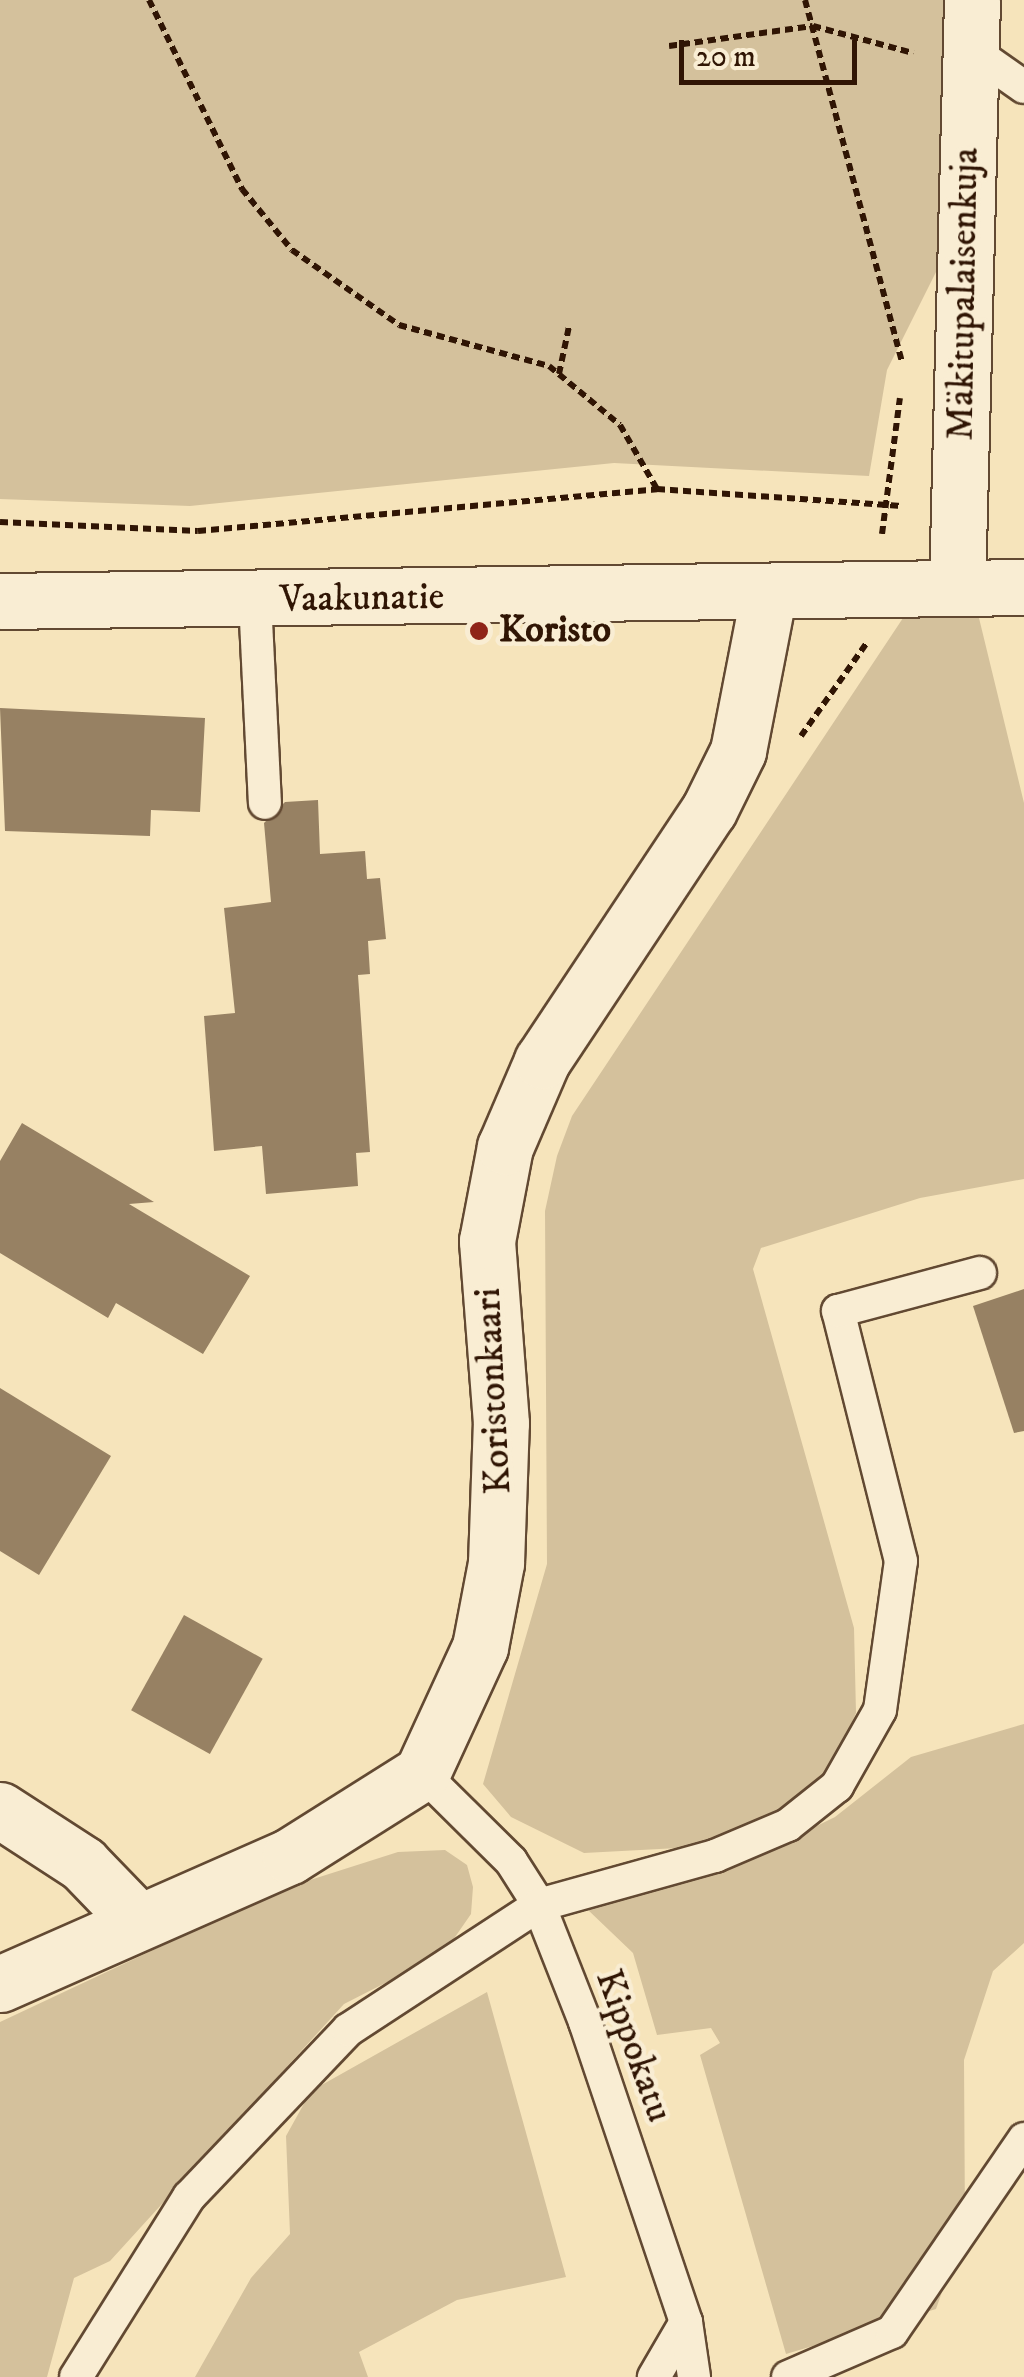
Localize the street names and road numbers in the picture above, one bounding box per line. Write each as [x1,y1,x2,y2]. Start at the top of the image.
street label: Mäkitupalaisenkuja [939,147,989,441]
street label: Vaakunatie [279,575,445,623]
street label: Koristonkaari [466,1287,522,1495]
street label: Kippokatu [584,1964,682,2128]

